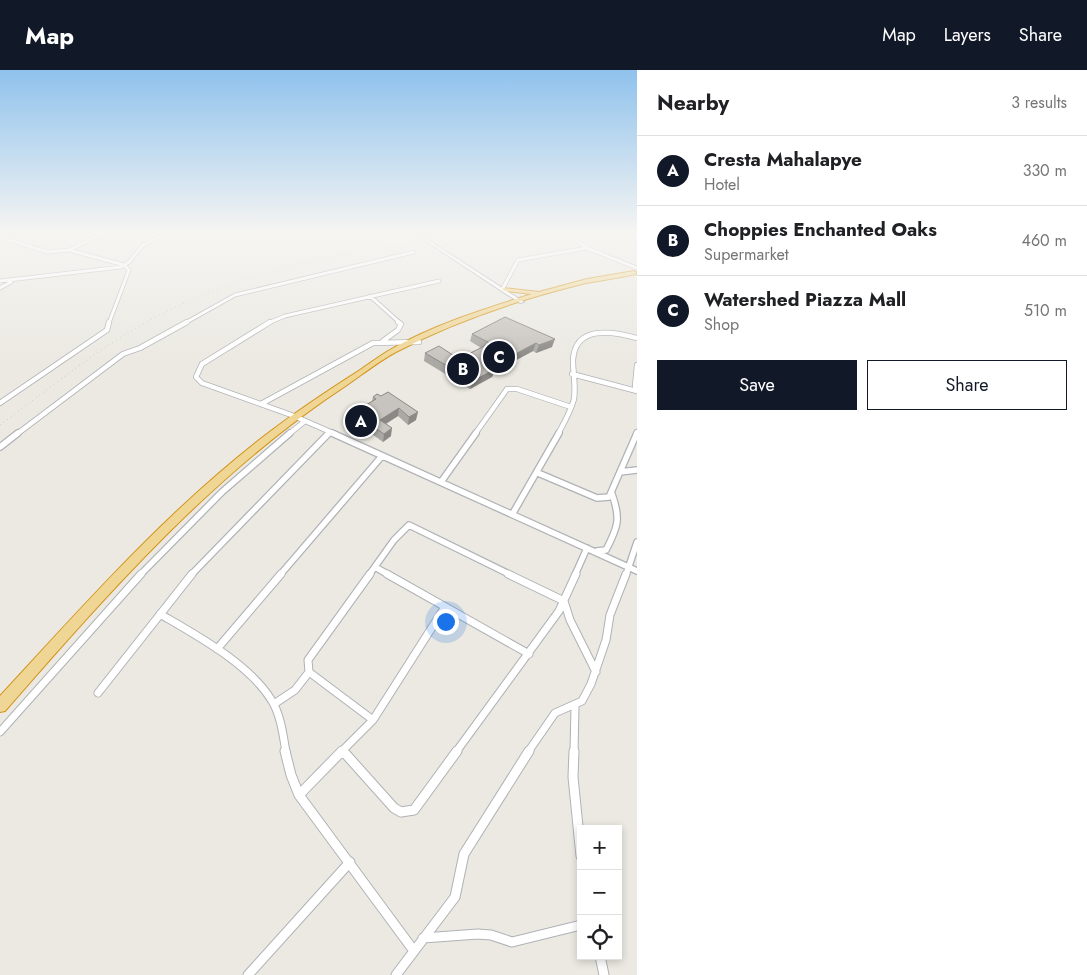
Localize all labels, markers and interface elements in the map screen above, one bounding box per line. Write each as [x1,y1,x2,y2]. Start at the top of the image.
text: Map [25,18,74,53]
text: Map [882,22,916,48]
text: Layers [944,22,991,48]
text: Share [1019,22,1062,48]
text: Nearby [657,88,729,118]
text: 3 results [1011,91,1067,114]
text: Cresta Mahalapye [704,146,862,173]
text: A [667,159,679,182]
text: 330 m [1023,159,1067,182]
text: Hotel [704,173,740,196]
text: Choppies Enchanted Oaks [704,216,937,243]
text: B [668,229,678,252]
text: 460 m [1022,229,1067,252]
text: Supermarket [704,243,789,266]
text: Watershed Piazza Mall [704,286,906,313]
text: C [667,299,679,322]
text: 510 m [1024,299,1067,322]
text: Shop [704,313,739,336]
pin: C [483,338,515,376]
pin: B [447,350,479,388]
button: Save [657,360,857,410]
button: Share [867,360,1067,410]
pin: A [345,402,377,440]
your location [433,609,459,635]
map controls [577,825,622,960]
button: + [577,825,622,870]
button: − [577,870,622,915]
button: locate [577,915,622,960]

